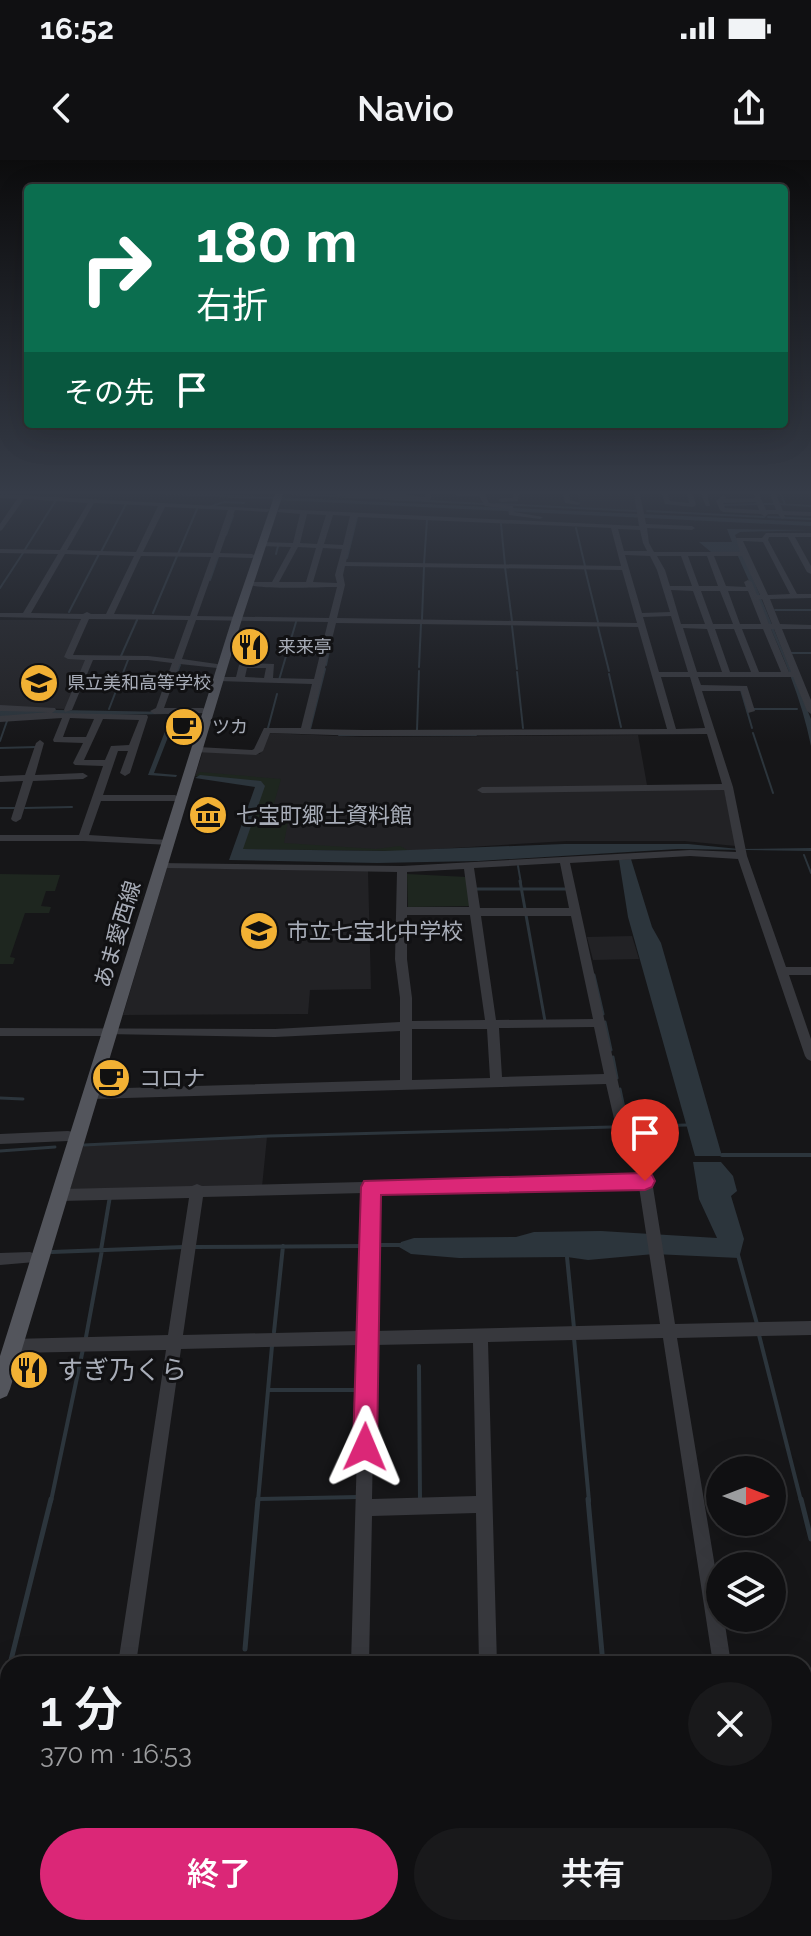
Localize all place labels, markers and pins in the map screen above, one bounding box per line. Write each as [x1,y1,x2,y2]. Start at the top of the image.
restaurant icon: 来来亭 [229,626,271,668]
place label: 来来亭 [278,636,332,657]
school or university icon: 県立美和高等学校 [18,662,60,704]
place label: 県立美和高等学校 [67,672,211,693]
cafe icon: ツカ [163,706,205,748]
place label: ツカ [212,716,248,737]
museum icon: 七宝町郷土資料館 [187,794,229,836]
place label: 七宝町郷土資料館 [236,802,412,828]
school or university icon: 市立七宝北中学校 [238,910,280,952]
place label: 市立七宝北中学校 [287,918,463,944]
cafe icon: コロナ [90,1057,132,1099]
place label: コロナ [139,1065,205,1091]
pin [611,1099,679,1181]
restaurant icon: すぎ乃くら [8,1349,50,1391]
place label: すぎ乃くら [57,1355,187,1385]

